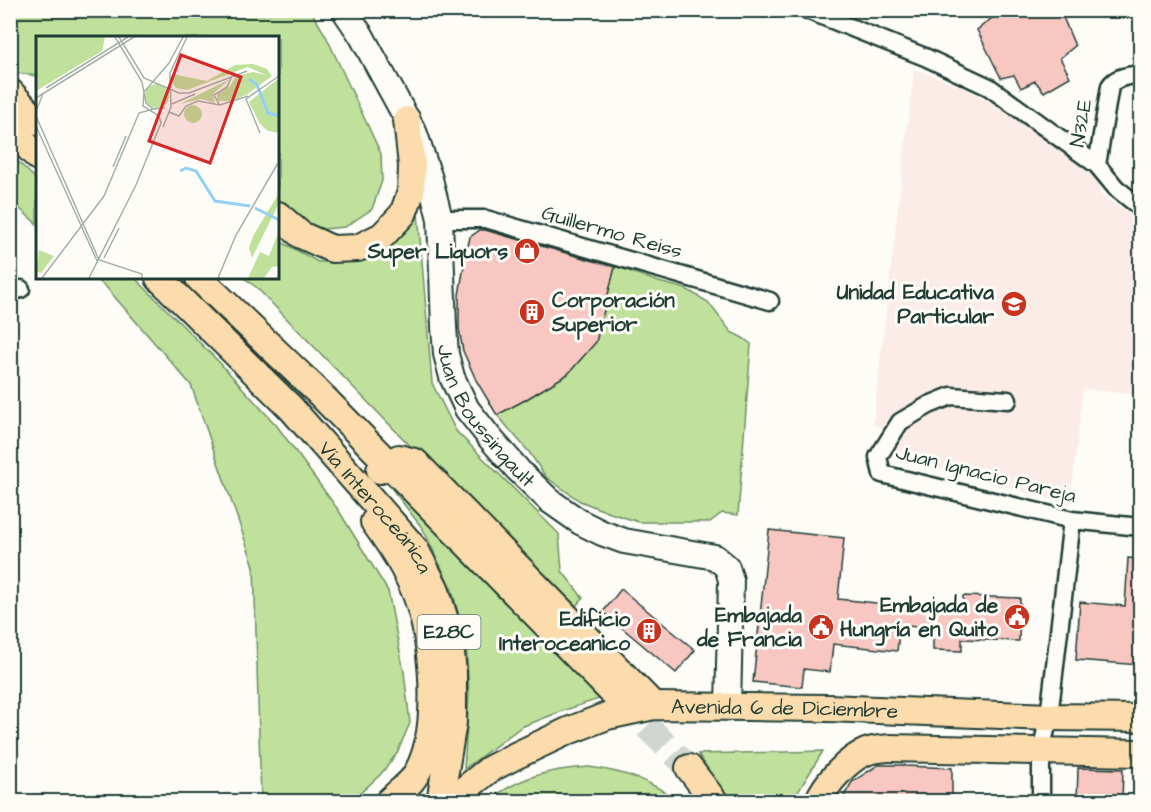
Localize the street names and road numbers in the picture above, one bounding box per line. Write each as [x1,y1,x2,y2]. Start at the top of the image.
street label: N32E [1063,96,1100,149]
street label: Guillermo Reiss [538,198,686,266]
street label: Juan Boussingault [431,343,542,494]
street label: Vía Interoceánica [312,434,440,579]
street label: Juan Ignacio Pareja [892,438,1079,512]
road number: E28C [418,615,480,649]
street label: Avenida 6 de Diciembre [671,692,899,725]

